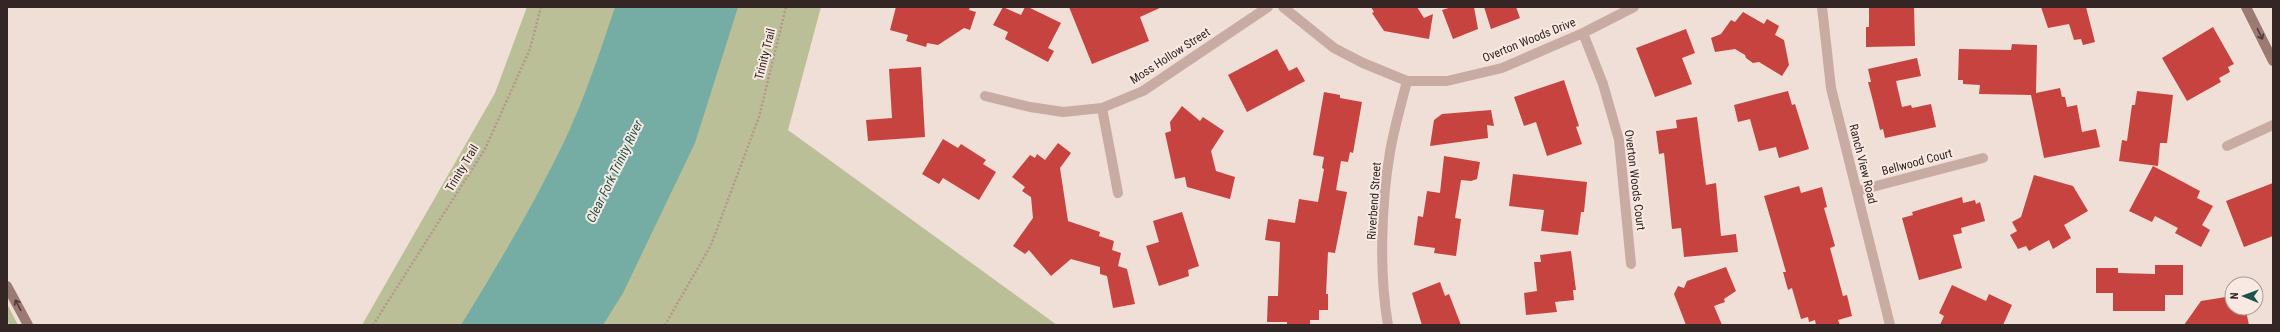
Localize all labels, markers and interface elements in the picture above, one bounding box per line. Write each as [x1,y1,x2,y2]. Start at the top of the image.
street label: Overton Woods Drive [1480,15,1578,65]
street label: Moss Hollow Street [1127,25,1213,87]
street label: Trinity Trail [752,27,778,81]
one-way arrow [2257,27,2264,39]
water label: Clear Fork Trinity River [583,117,646,225]
street label: Ranch View Road [1846,123,1880,205]
street label: Overton Woods Court [1622,129,1648,232]
street label: Trinity Trail [443,142,481,194]
street label: Bellwood Court [1880,146,1954,178]
street label: Riverbend Street [1364,161,1384,240]
north arrow [2224,276,2264,316]
text: N [2228,292,2241,299]
one-way arrow [13,299,21,311]

